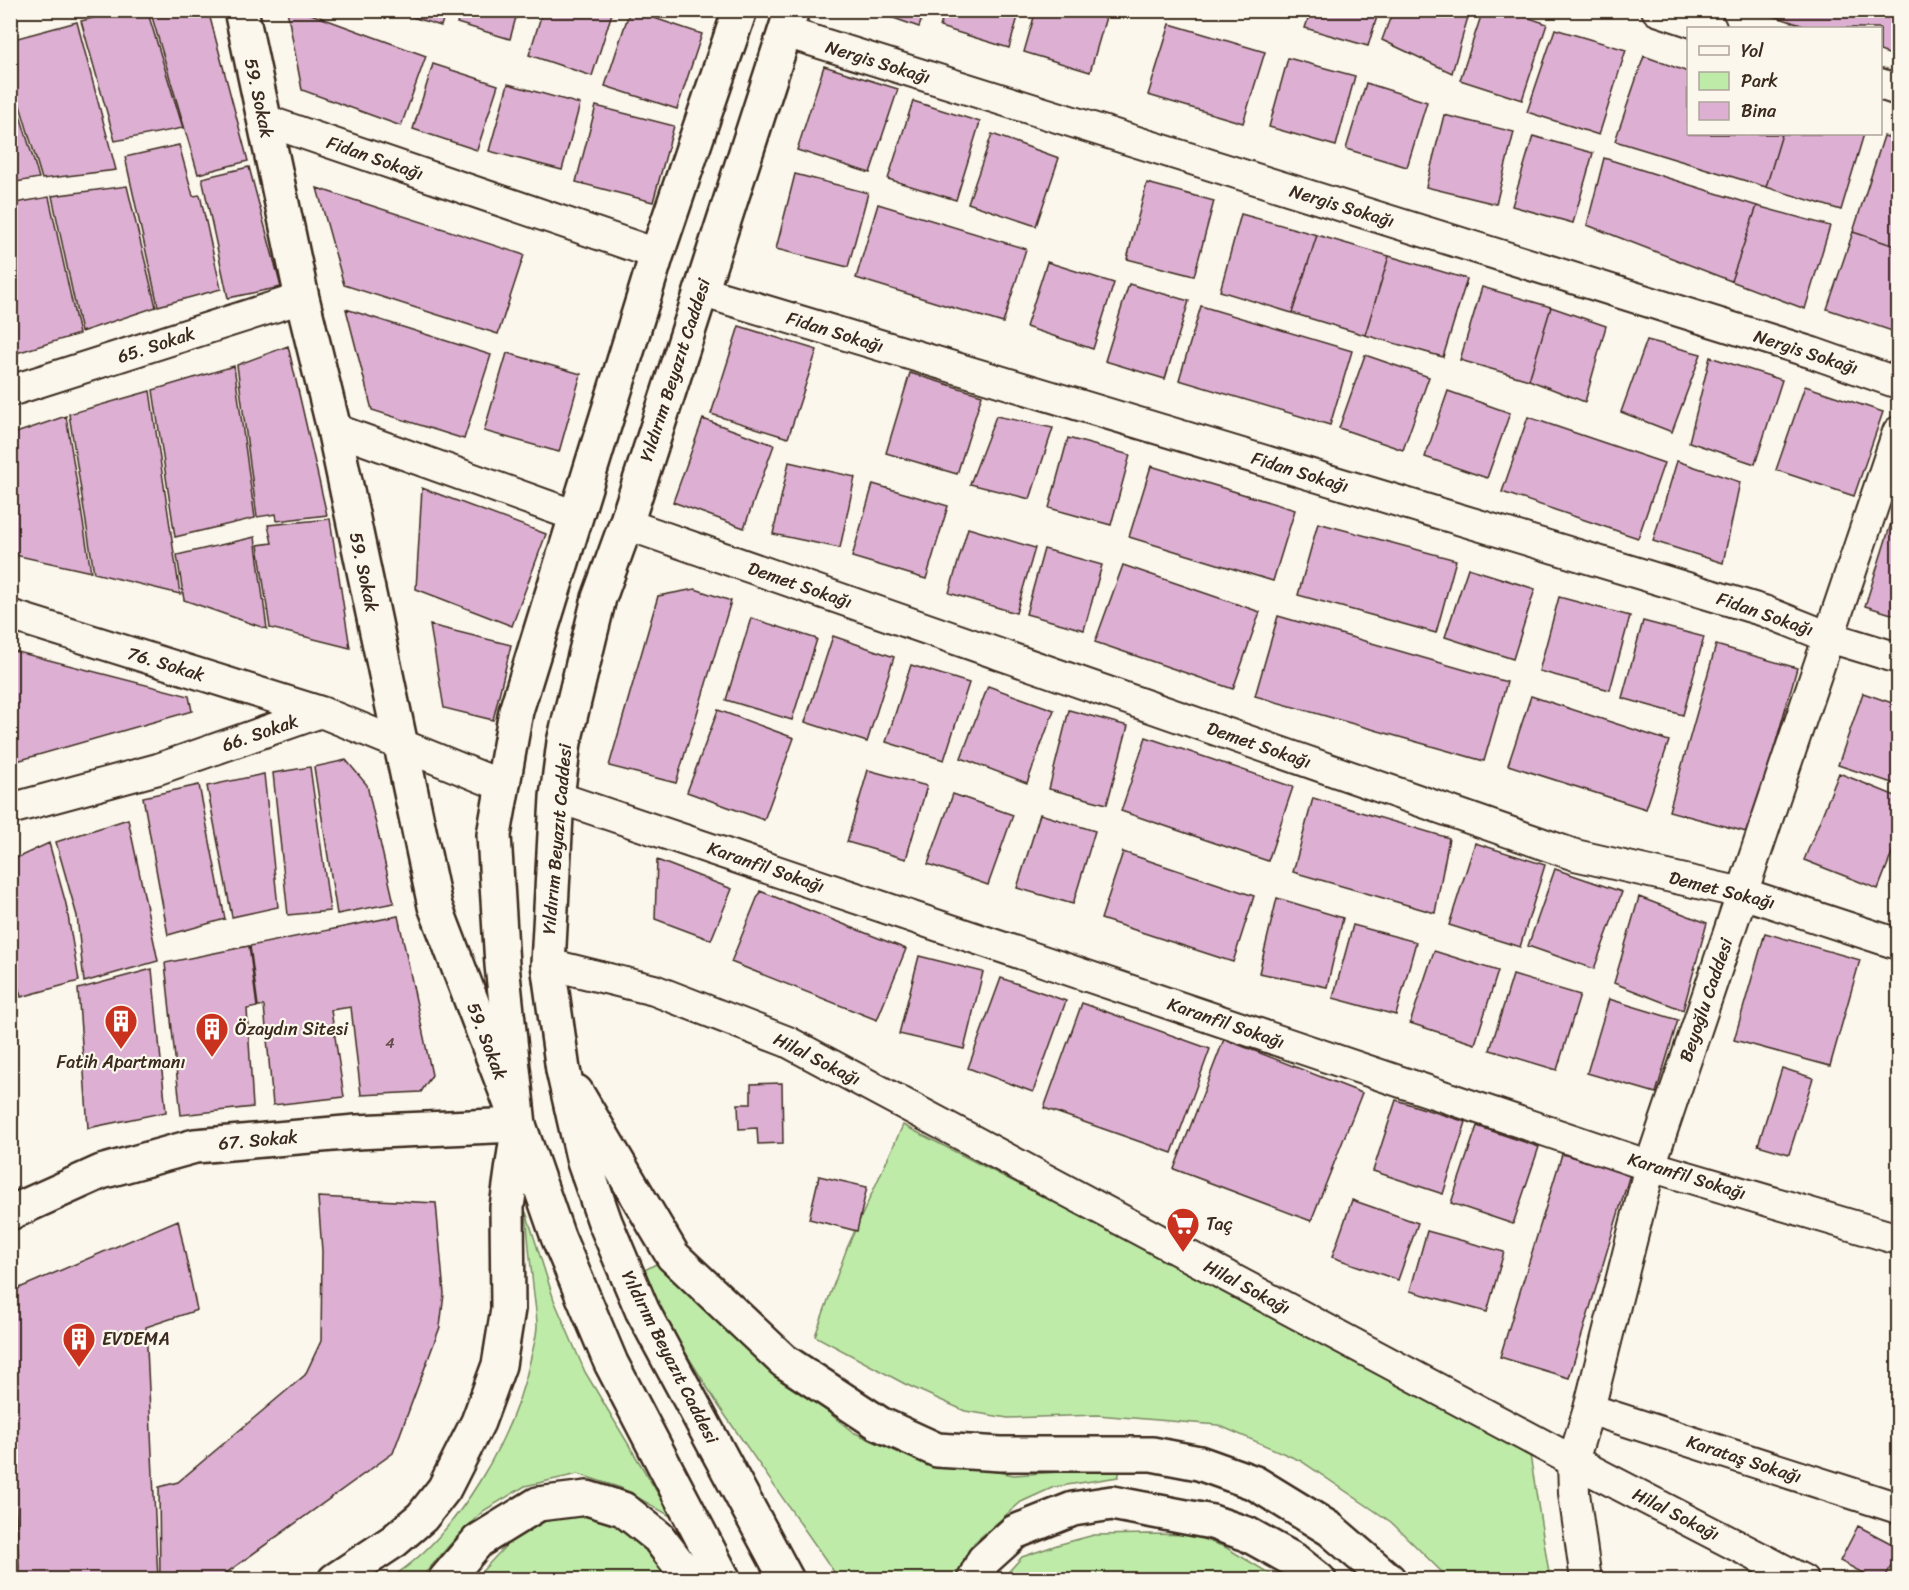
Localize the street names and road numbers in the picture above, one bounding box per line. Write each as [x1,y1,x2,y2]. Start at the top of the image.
street label: Nergis Sokağı [822,31,934,93]
street label: 59. Sokak [235,55,283,141]
street label: Fidan Sokağı [322,127,428,190]
street label: Nergis Sokağı [1286,175,1398,237]
street label: Yıldırım Beyazıt Caddesi [630,273,720,466]
street label: Fidan Sokağı [782,302,888,362]
street label: 65. Sokak [113,317,199,373]
street label: Nergis Sokağı [1750,320,1862,384]
street label: Fidan Sokağı [1247,442,1353,502]
street label: 59. Sokak [340,529,388,615]
street label: Demet Sokağı [743,552,857,618]
street label: Fidan Sokağı [1712,583,1818,646]
street label: 76. Sokak [123,637,209,691]
street label: 66. Sokak [217,705,303,761]
street label: Demet Sokağı [1202,712,1316,778]
street label: Yıldırım Beyazıt Caddesi [533,741,581,936]
street label: Karanfil Sokağı [703,832,829,902]
street label: Demet Sokağı [1665,861,1779,919]
street label: Beyoğlu Caddesi [1670,933,1743,1066]
street label: Karanfil Sokağı [1163,988,1289,1058]
street label: 59. Sokak [458,998,517,1085]
street label: Hilal Sokağı [768,1023,866,1095]
street label: 67. Sokak [217,1121,299,1159]
street label: Karanfil Sokağı [1624,1143,1750,1209]
street label: Hilal Sokağı [1198,1251,1296,1323]
street label: Yıldırım Beyazıt Caddesi [612,1265,728,1450]
street label: Karataş Sokağı [1682,1425,1806,1493]
street label: Hilal Sokağı [1627,1478,1725,1550]

